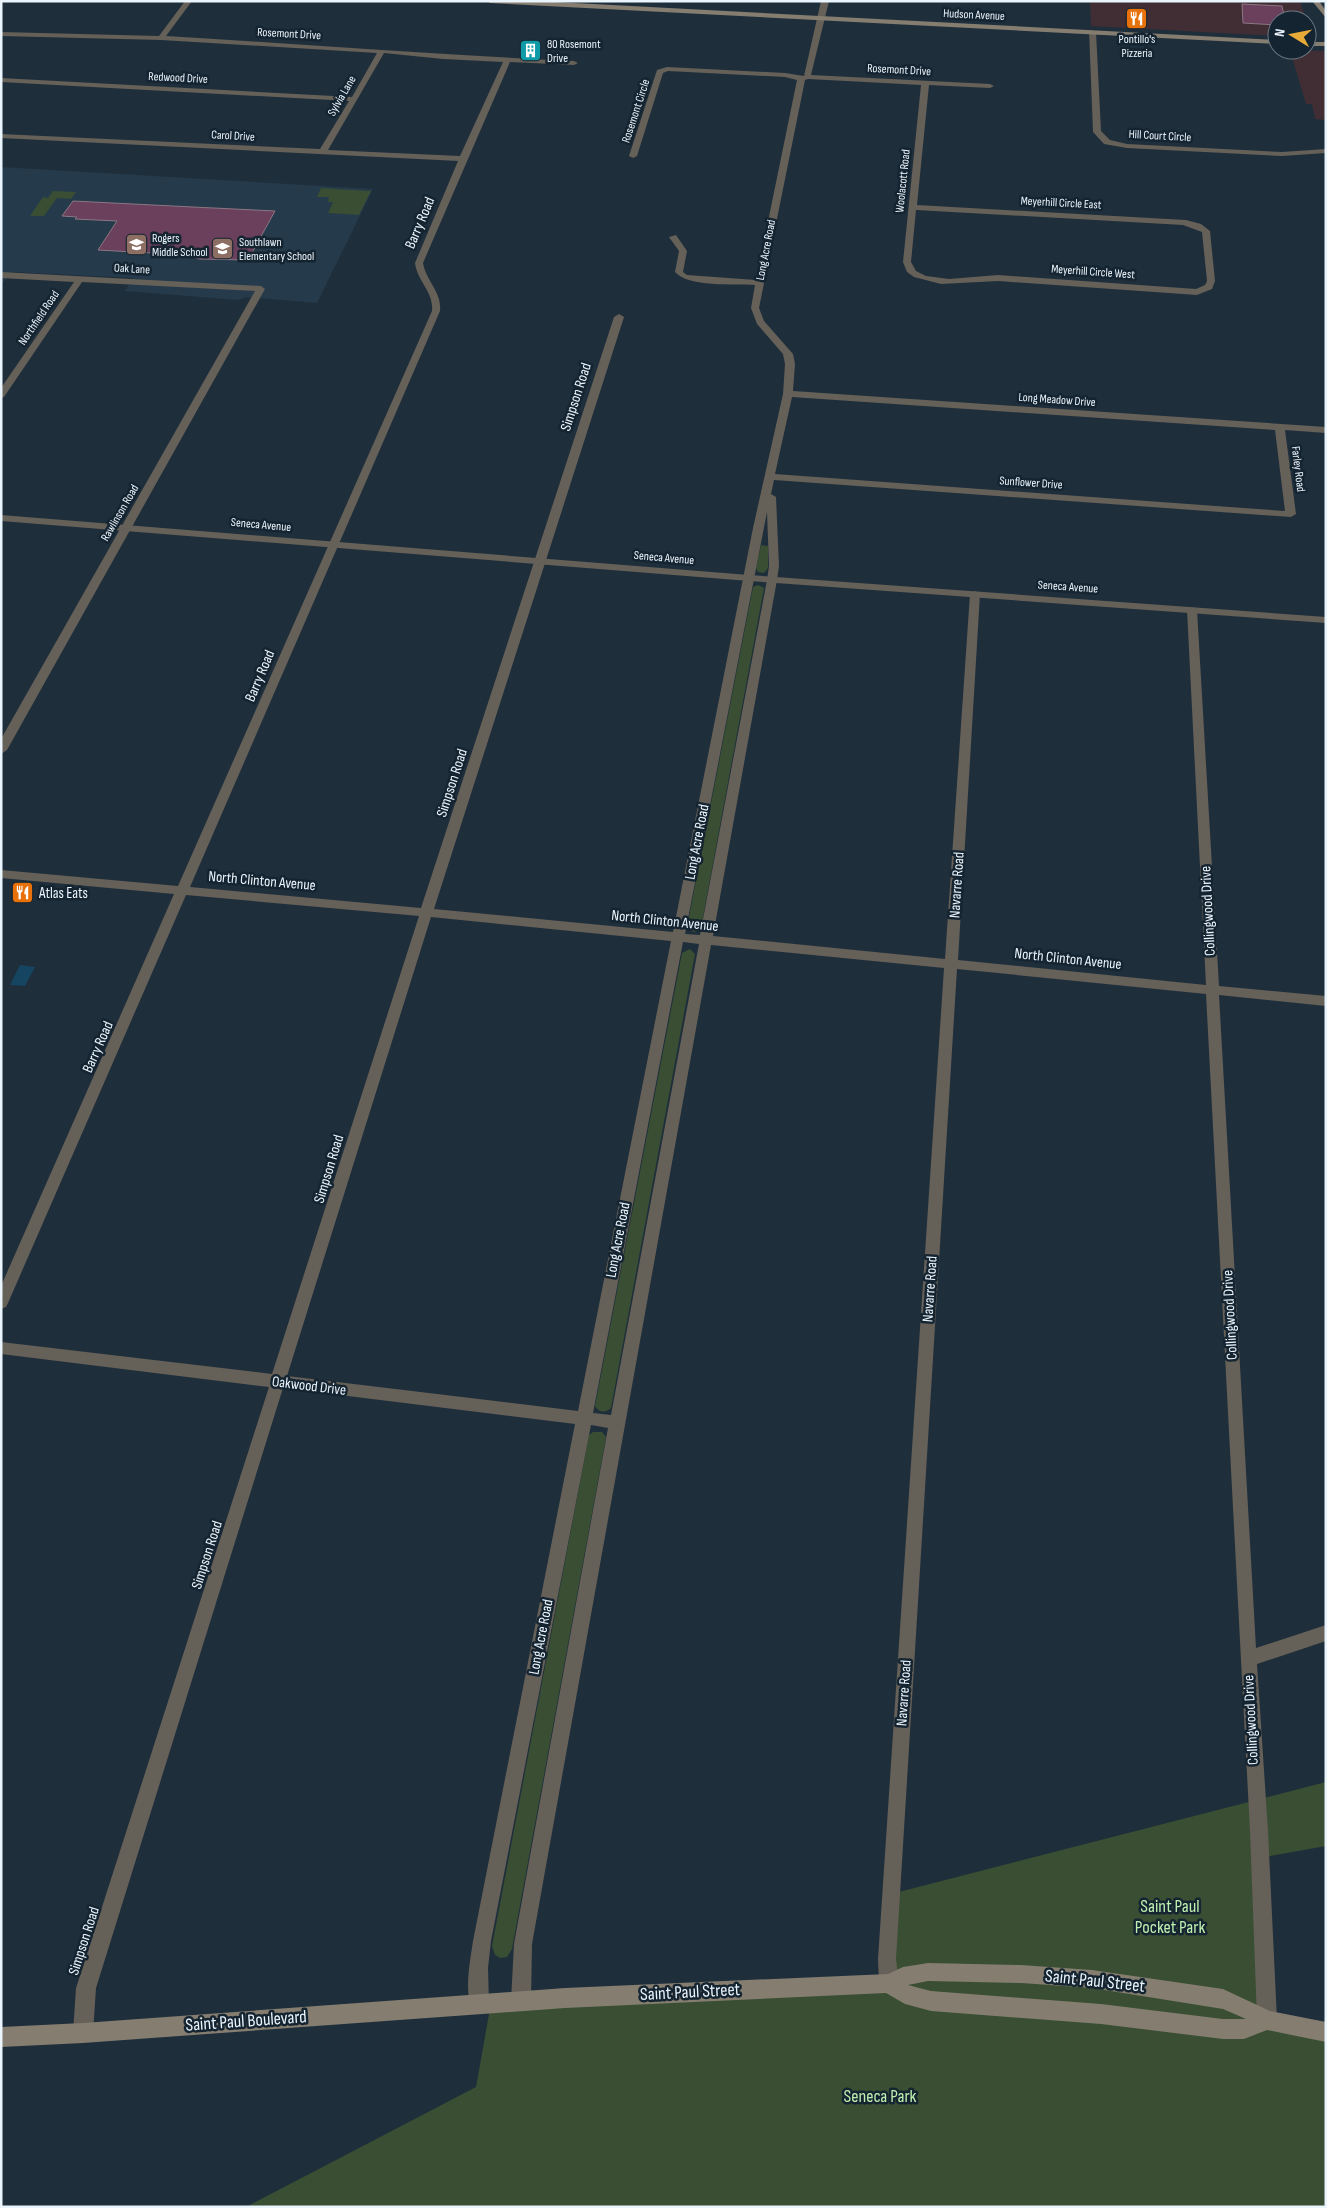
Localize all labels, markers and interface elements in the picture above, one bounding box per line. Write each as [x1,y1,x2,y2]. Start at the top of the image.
street label: Hudson Avenue [943,6,1005,24]
restaurant icon: Pontillo's Pizzeria [1125,6,1149,30]
north arrow [1267,10,1317,60]
street label: Rosemont Drive [257,25,321,43]
text: N [1271,28,1289,38]
place label: Pontillo's Pizzeria [1119,32,1155,61]
place label: 80 Rosemont Drive [547,37,601,66]
building icon: 80 Rosemont Drive [519,39,543,63]
street label: Rosemont Drive [867,61,931,79]
street label: Redwood Drive [148,69,208,87]
street label: Sylvia Lane [324,73,360,119]
street label: Rosemont Circle [619,77,653,145]
street label: Carol Drive [211,127,255,145]
street label: Hill Court Circle [1128,127,1192,145]
street label: Woolacott Road [892,149,914,213]
street label: Meyerhill Circle East [1020,193,1102,213]
street label: Barry Road [401,194,439,252]
street label: Long Acre Road [753,219,779,281]
place label: Rogers Middle School [152,231,208,260]
school or university icon: Rogers Middle School [124,233,148,257]
place label: Southlawn Elementary School [239,235,314,264]
school or university icon: Southlawn Elementary School [211,237,235,261]
street label: Oak Lane [114,261,151,277]
street label: Meyerhill Circle West [1051,262,1136,282]
street label: Northfield Road [15,288,63,348]
street label: Simpson Road [556,361,596,433]
street label: Long Meadow Drive [1018,390,1096,410]
street label: Farley Road [1288,445,1308,493]
street label: Sunflower Drive [999,473,1063,493]
street label: Rawlinson Road [98,482,142,544]
street label: Seneca Avenue [230,515,292,535]
street label: Seneca Avenue [633,548,695,568]
street label: Seneca Avenue [1037,577,1099,597]
street label: Barry Road [241,647,279,705]
street label: Simpson Road [432,747,472,819]
street label: Long Acre Road [680,803,714,881]
street label: Navarre Road [945,851,969,919]
street label: Collingwood Drive [1196,866,1220,956]
street label: North Clinton Avenue [208,867,316,895]
restaurant icon: Atlas Eats [11,881,35,905]
place label: Atlas Eats [38,884,88,903]
street label: North Clinton Avenue [610,906,720,936]
street label: North Clinton Avenue [1013,944,1123,974]
street label: Barry Road [78,1018,118,1076]
street label: Simpson Road [310,1133,348,1205]
street label: Long Acre Road [601,1201,635,1279]
street label: Navarre Road [918,1255,942,1323]
street label: Collingwood Drive [1218,1270,1242,1360]
street label: Oakwood Drive [271,1372,347,1400]
street label: Simpson Road [187,1519,227,1591]
street label: Long Acre Road [524,1598,558,1676]
street label: Navarre Road [892,1659,916,1727]
street label: Collingwood Drive [1239,1675,1263,1765]
park label: Saint Paul Pocket Park [1135,1896,1205,1938]
street label: Simpson Road [64,1905,104,1977]
street label: Saint Paul Street [1044,1965,1146,1997]
street label: Saint Paul Street [639,1979,741,2005]
street label: Saint Paul Boulevard [185,2006,307,2036]
park label: Seneca Park [844,2086,917,2107]

